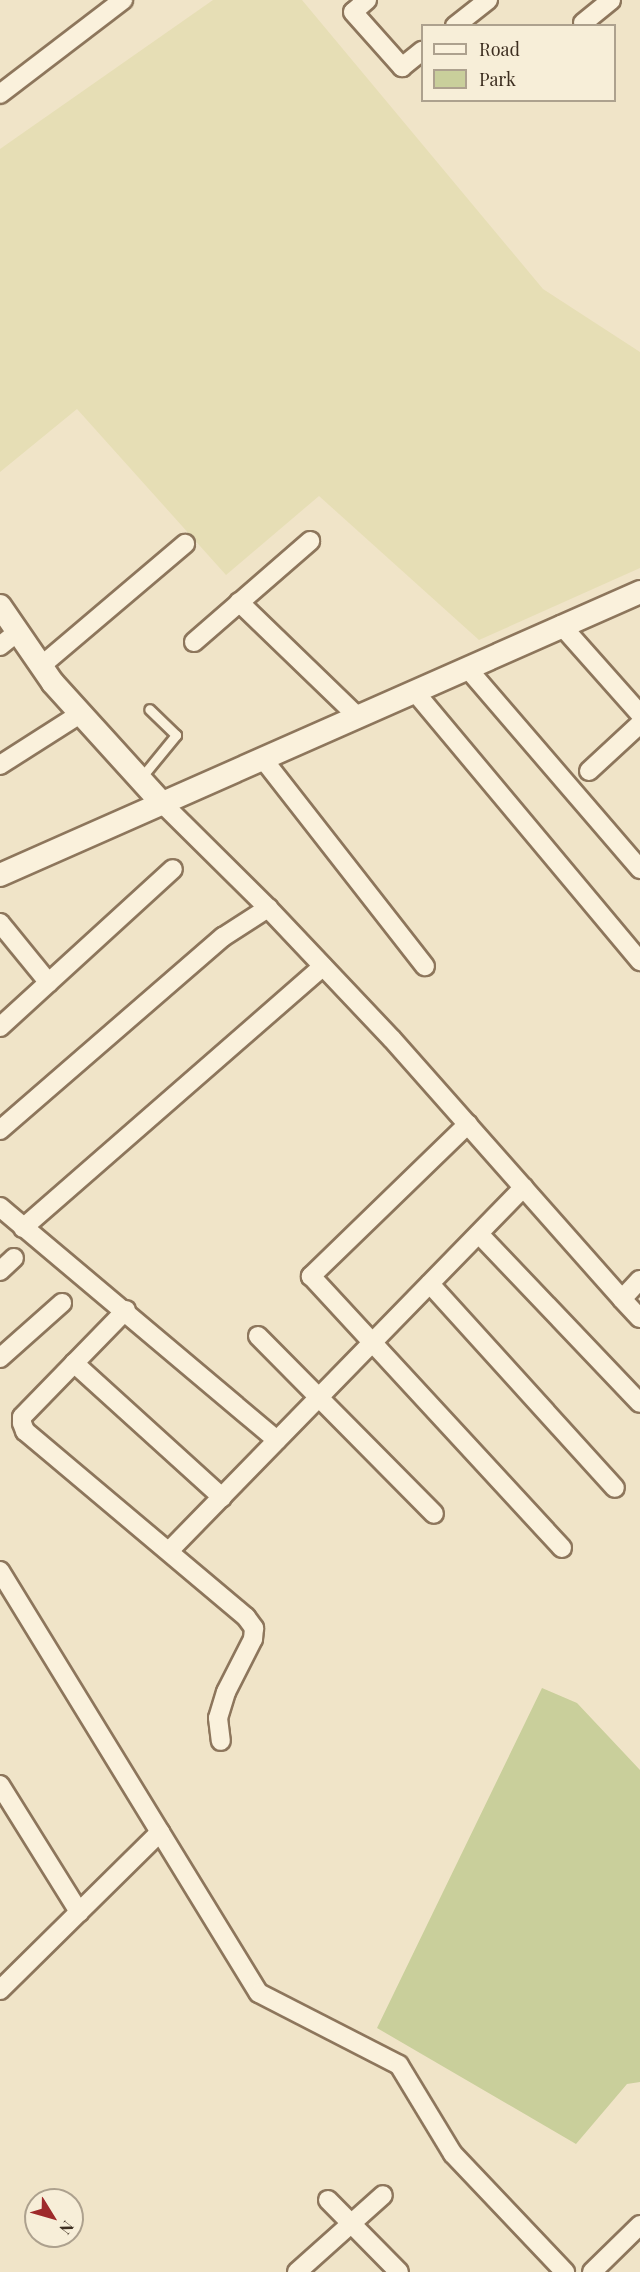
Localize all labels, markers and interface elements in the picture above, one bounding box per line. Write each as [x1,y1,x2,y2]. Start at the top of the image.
legend [421,24,616,102]
text: Road [479,37,520,61]
text: Park [479,67,516,91]
north arrow [24,2188,84,2248]
text: N [55,2217,79,2239]

